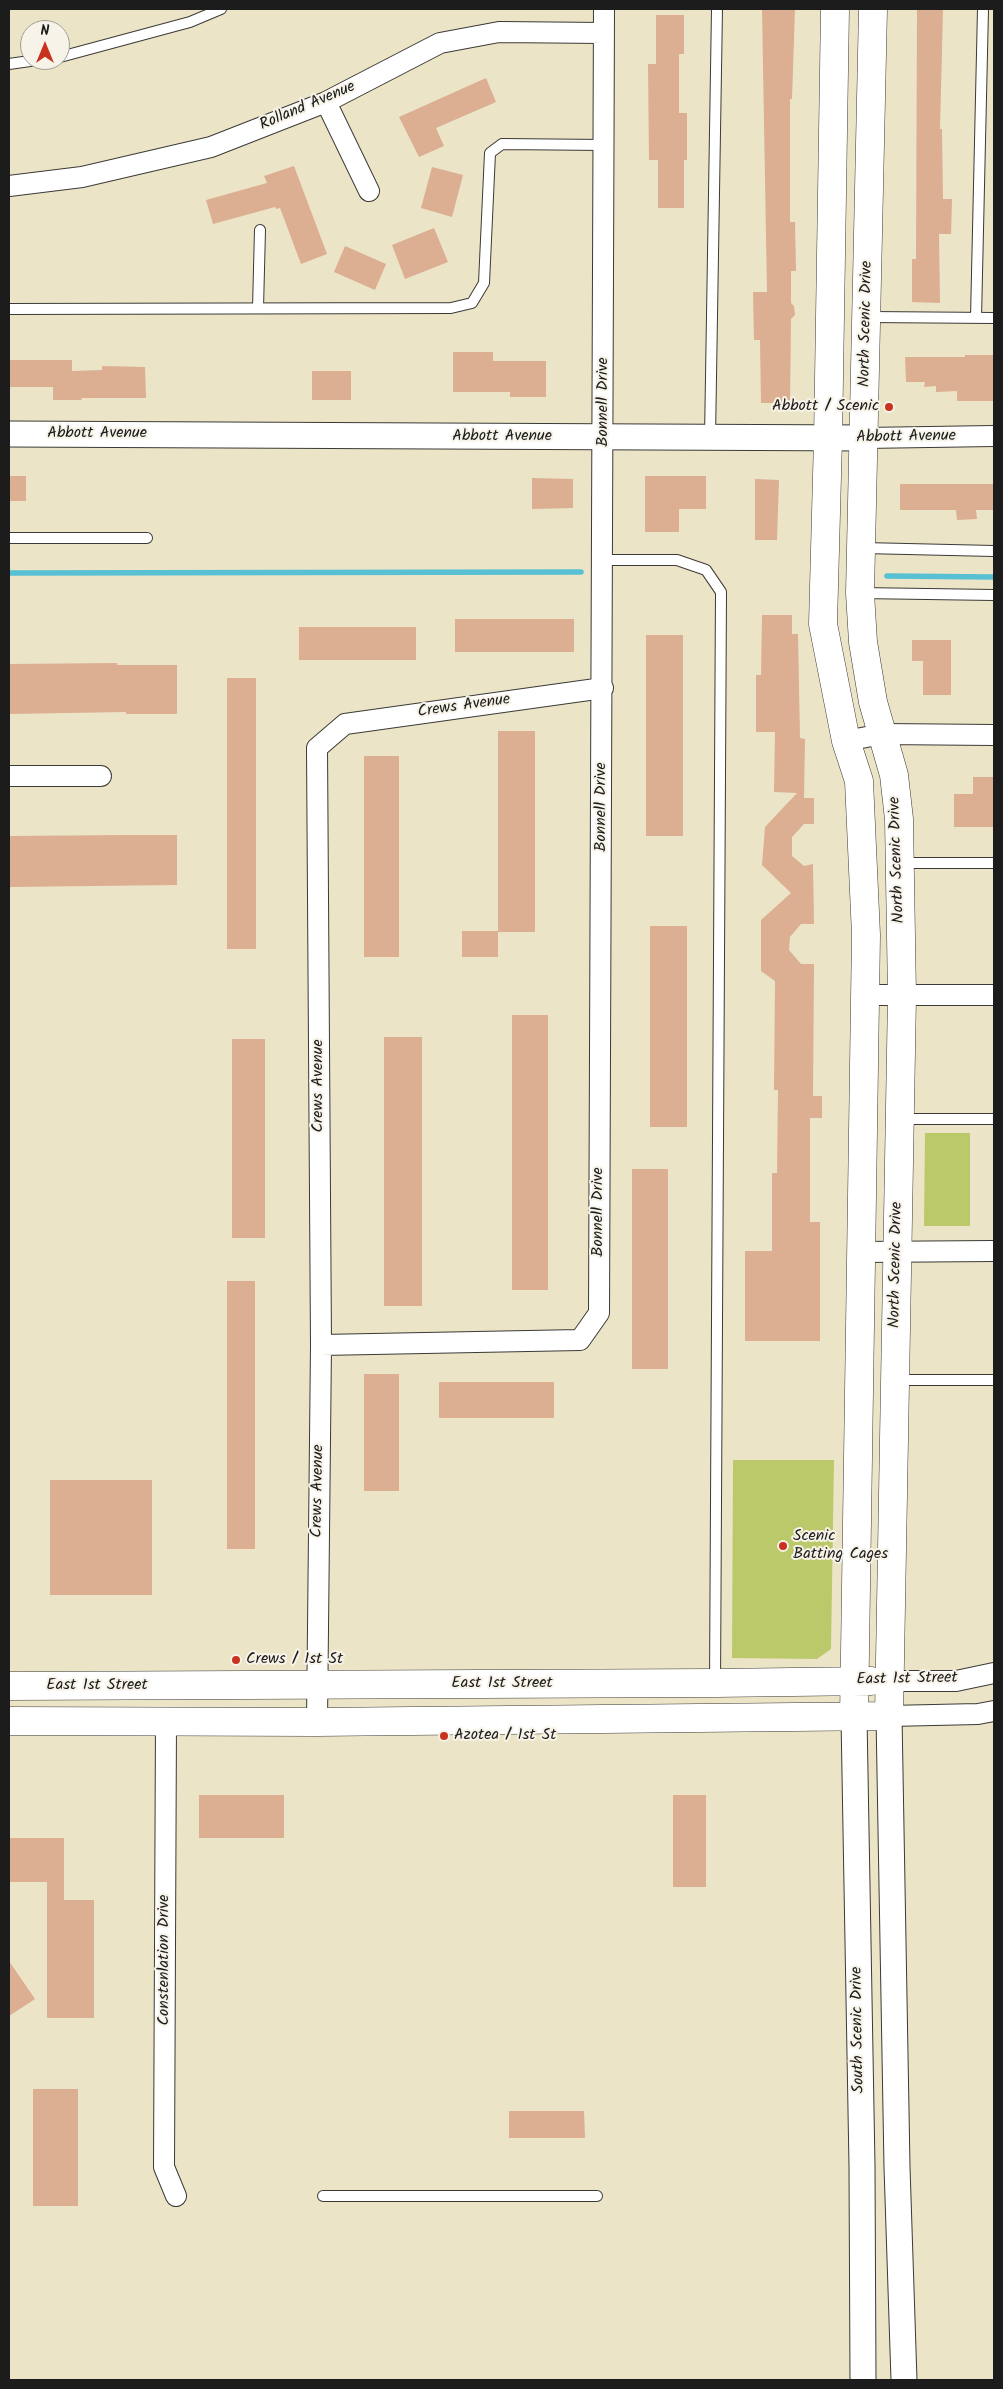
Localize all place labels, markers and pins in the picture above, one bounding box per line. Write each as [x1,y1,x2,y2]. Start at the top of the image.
place label: Abbott / Scenic [772,397,879,417]
marker: Abbott / Scenic [883,401,895,413]
place label: Scenic Batting Cages [793,1527,888,1565]
marker: Scenic Batting Cages [777,1540,789,1552]
place label: Crews / 1st St [246,1650,343,1670]
marker: Crews / 1st St [230,1654,242,1666]
place label: Azotea / 1st St [454,1726,557,1746]
marker: Azotea / 1st St [438,1730,450,1742]

